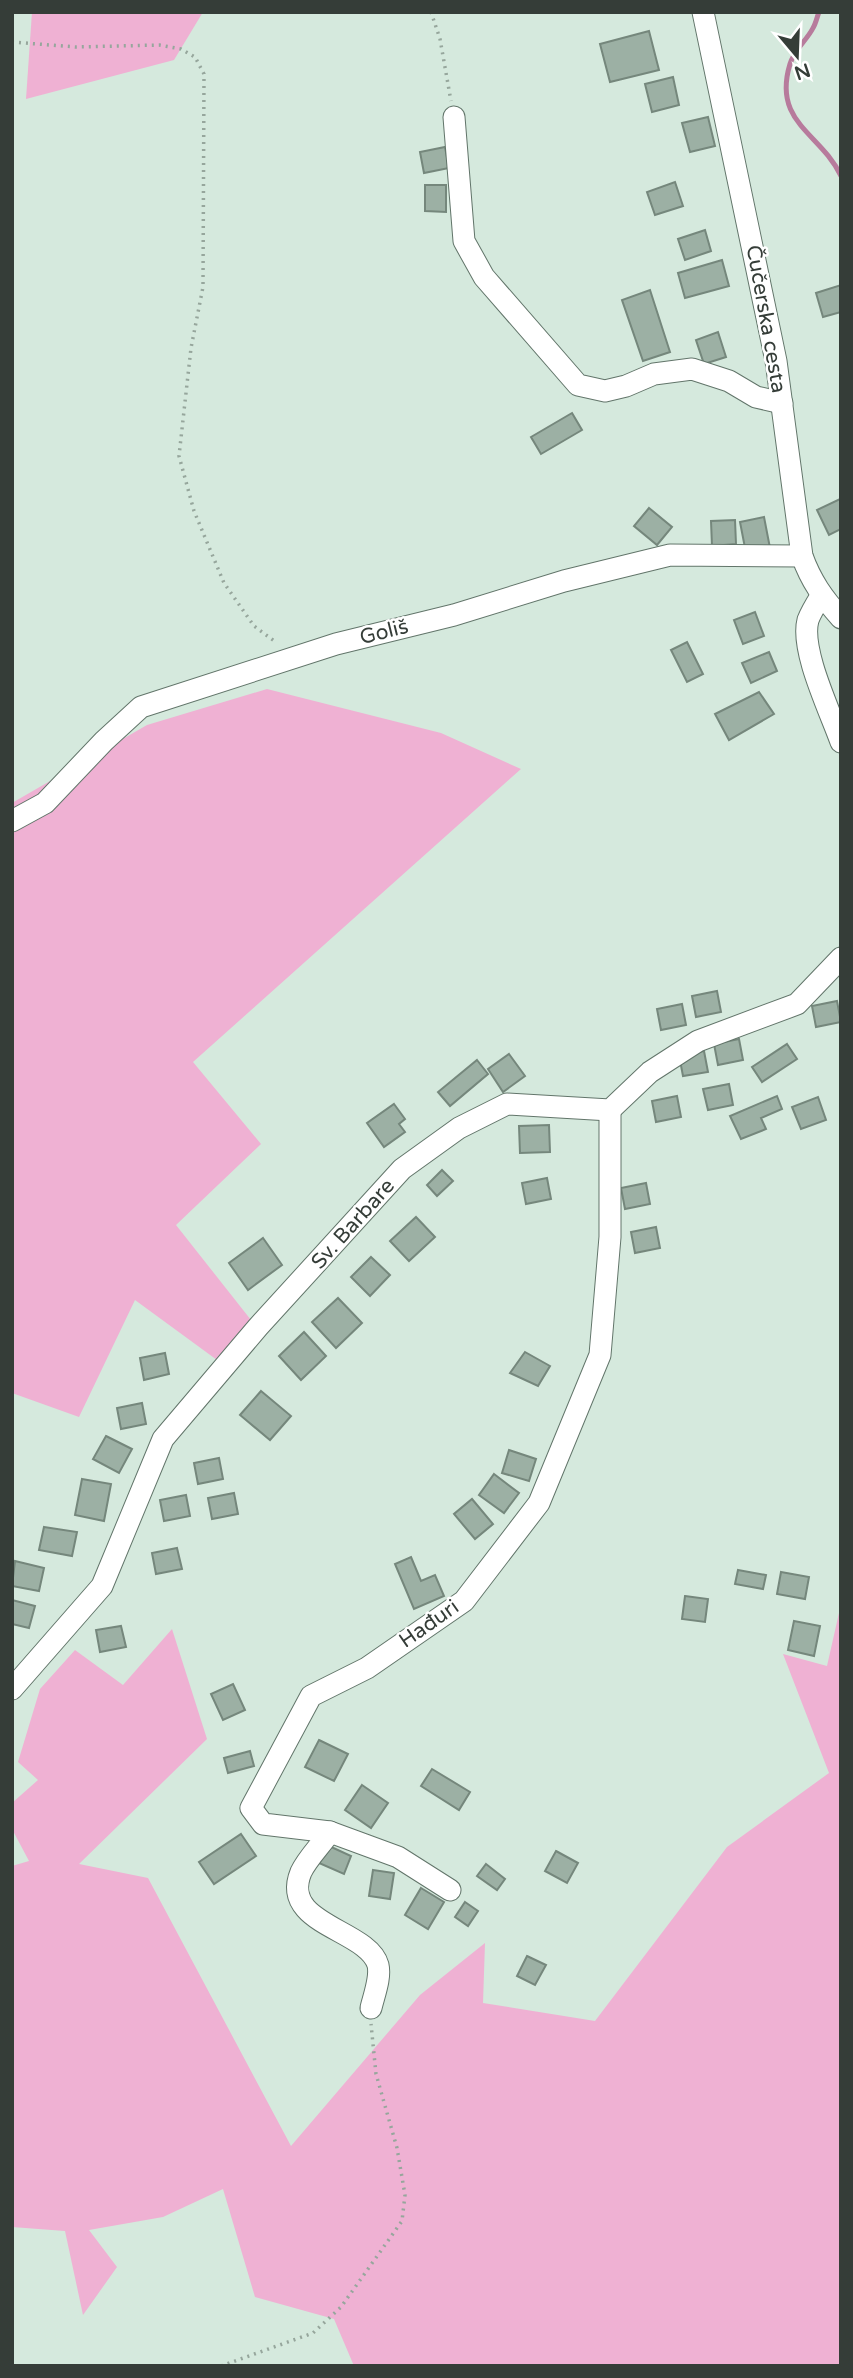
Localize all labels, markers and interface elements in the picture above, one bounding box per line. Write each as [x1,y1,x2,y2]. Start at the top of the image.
north arrow [762,21,832,91]
text: N [791,58,813,84]
street label: Čučerska cesta [741,243,791,395]
street label: Goliš [357,614,411,650]
street label: Sv. Barbare [306,1174,400,1274]
street label: Hađuri [394,1595,464,1653]

